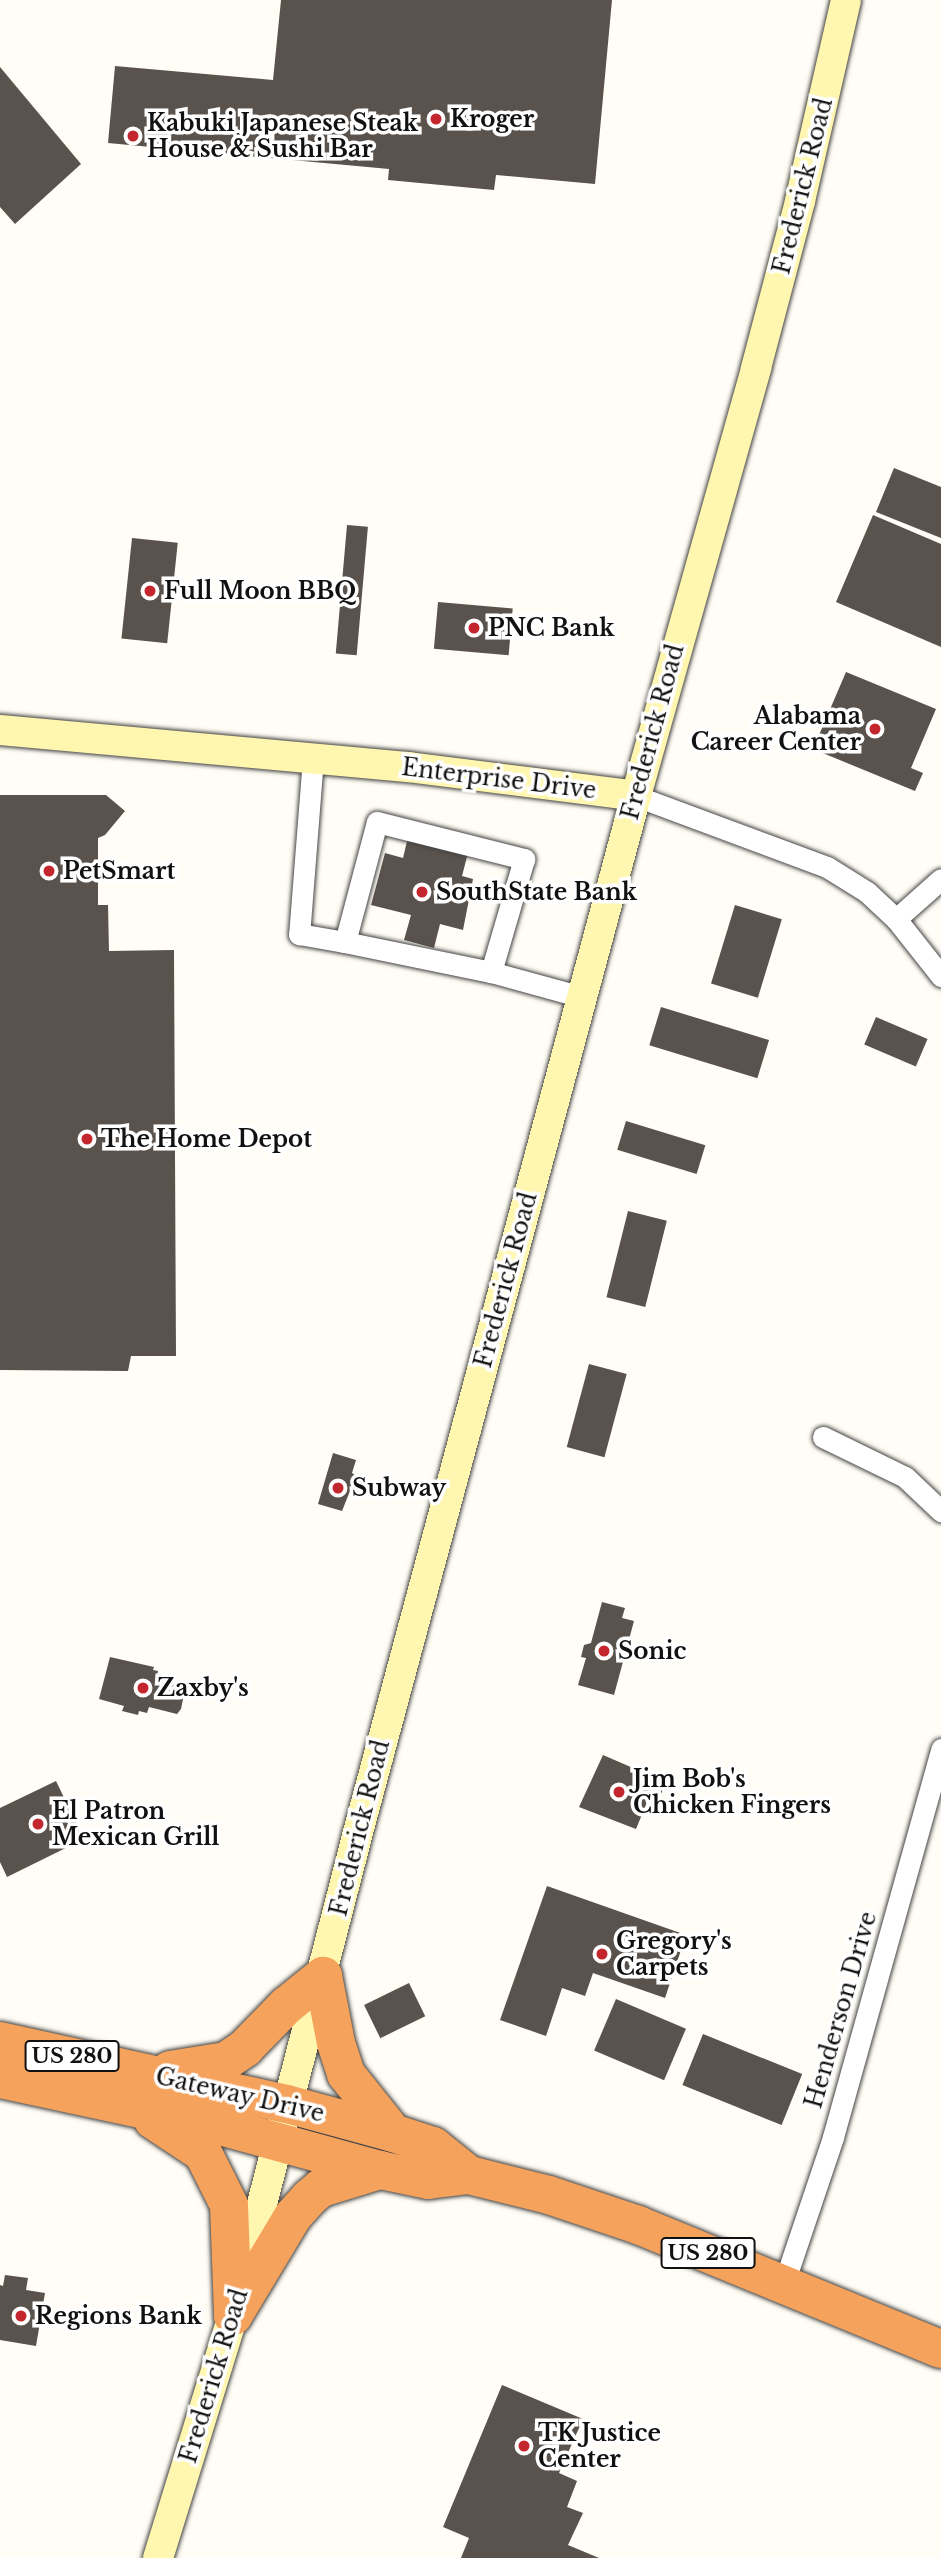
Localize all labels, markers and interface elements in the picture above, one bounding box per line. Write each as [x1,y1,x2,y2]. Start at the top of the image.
street label: Frederick Road [768,95,838,277]
place label: Kroger [450,105,534,133]
place label: Kabuki Japanese Steak House & Sushi Bar [147,109,418,163]
marker: Kroger [428,111,444,127]
marker: Kabuki Japanese Steak House & Sushi Bar [125,128,141,144]
place label: Full Moon BBQ [164,577,356,605]
marker: Full Moon BBQ [142,583,158,599]
place label: PNC Bank [488,614,614,642]
marker: PNC Bank [466,620,482,636]
street label: Frederick Road [616,641,690,823]
place label: Alabama Career Center [690,702,861,756]
marker: Alabama Career Center [867,721,883,737]
street label: Enterprise Drive [400,753,598,805]
place label: PetSmart [63,857,175,885]
marker: PetSmart [41,863,57,879]
place label: SouthState Bank [436,878,637,906]
marker: SouthState Bank [414,884,430,900]
place label: The Home Depot [101,1125,312,1153]
marker: The Home Depot [79,1131,95,1147]
street label: Frederick Road [469,1189,543,1371]
place label: Subway [352,1474,446,1502]
marker: Subway [330,1480,346,1496]
place label: Sonic [618,1637,686,1665]
marker: Sonic [596,1643,612,1659]
place label: Zaxby's [157,1674,249,1702]
marker: Zaxby's [135,1680,151,1696]
street label: Frederick Road [325,1737,395,1919]
place label: Jim Bob's Chicken Fingers [633,1765,831,1819]
marker: Jim Bob's Chicken Fingers [611,1784,627,1800]
place label: El Patron Mexican Grill [52,1797,220,1851]
marker: El Patron Mexican Grill [30,1816,46,1832]
street label: Henderson Drive [800,1909,882,2111]
place label: Gregory's Carpets [616,1927,732,1981]
marker: Gregory's Carpets [594,1946,610,1962]
road number: US 280 [23,2038,121,2074]
street label: Gateway Drive [153,2062,327,2128]
road number: US 280 [659,2236,757,2270]
street label: Frederick Road [174,2285,254,2467]
place label: Regions Bank [35,2302,202,2330]
marker: Regions Bank [13,2308,29,2324]
place label: TK Justice Center [538,2419,662,2473]
marker: TK Justice Center [516,2438,532,2454]

